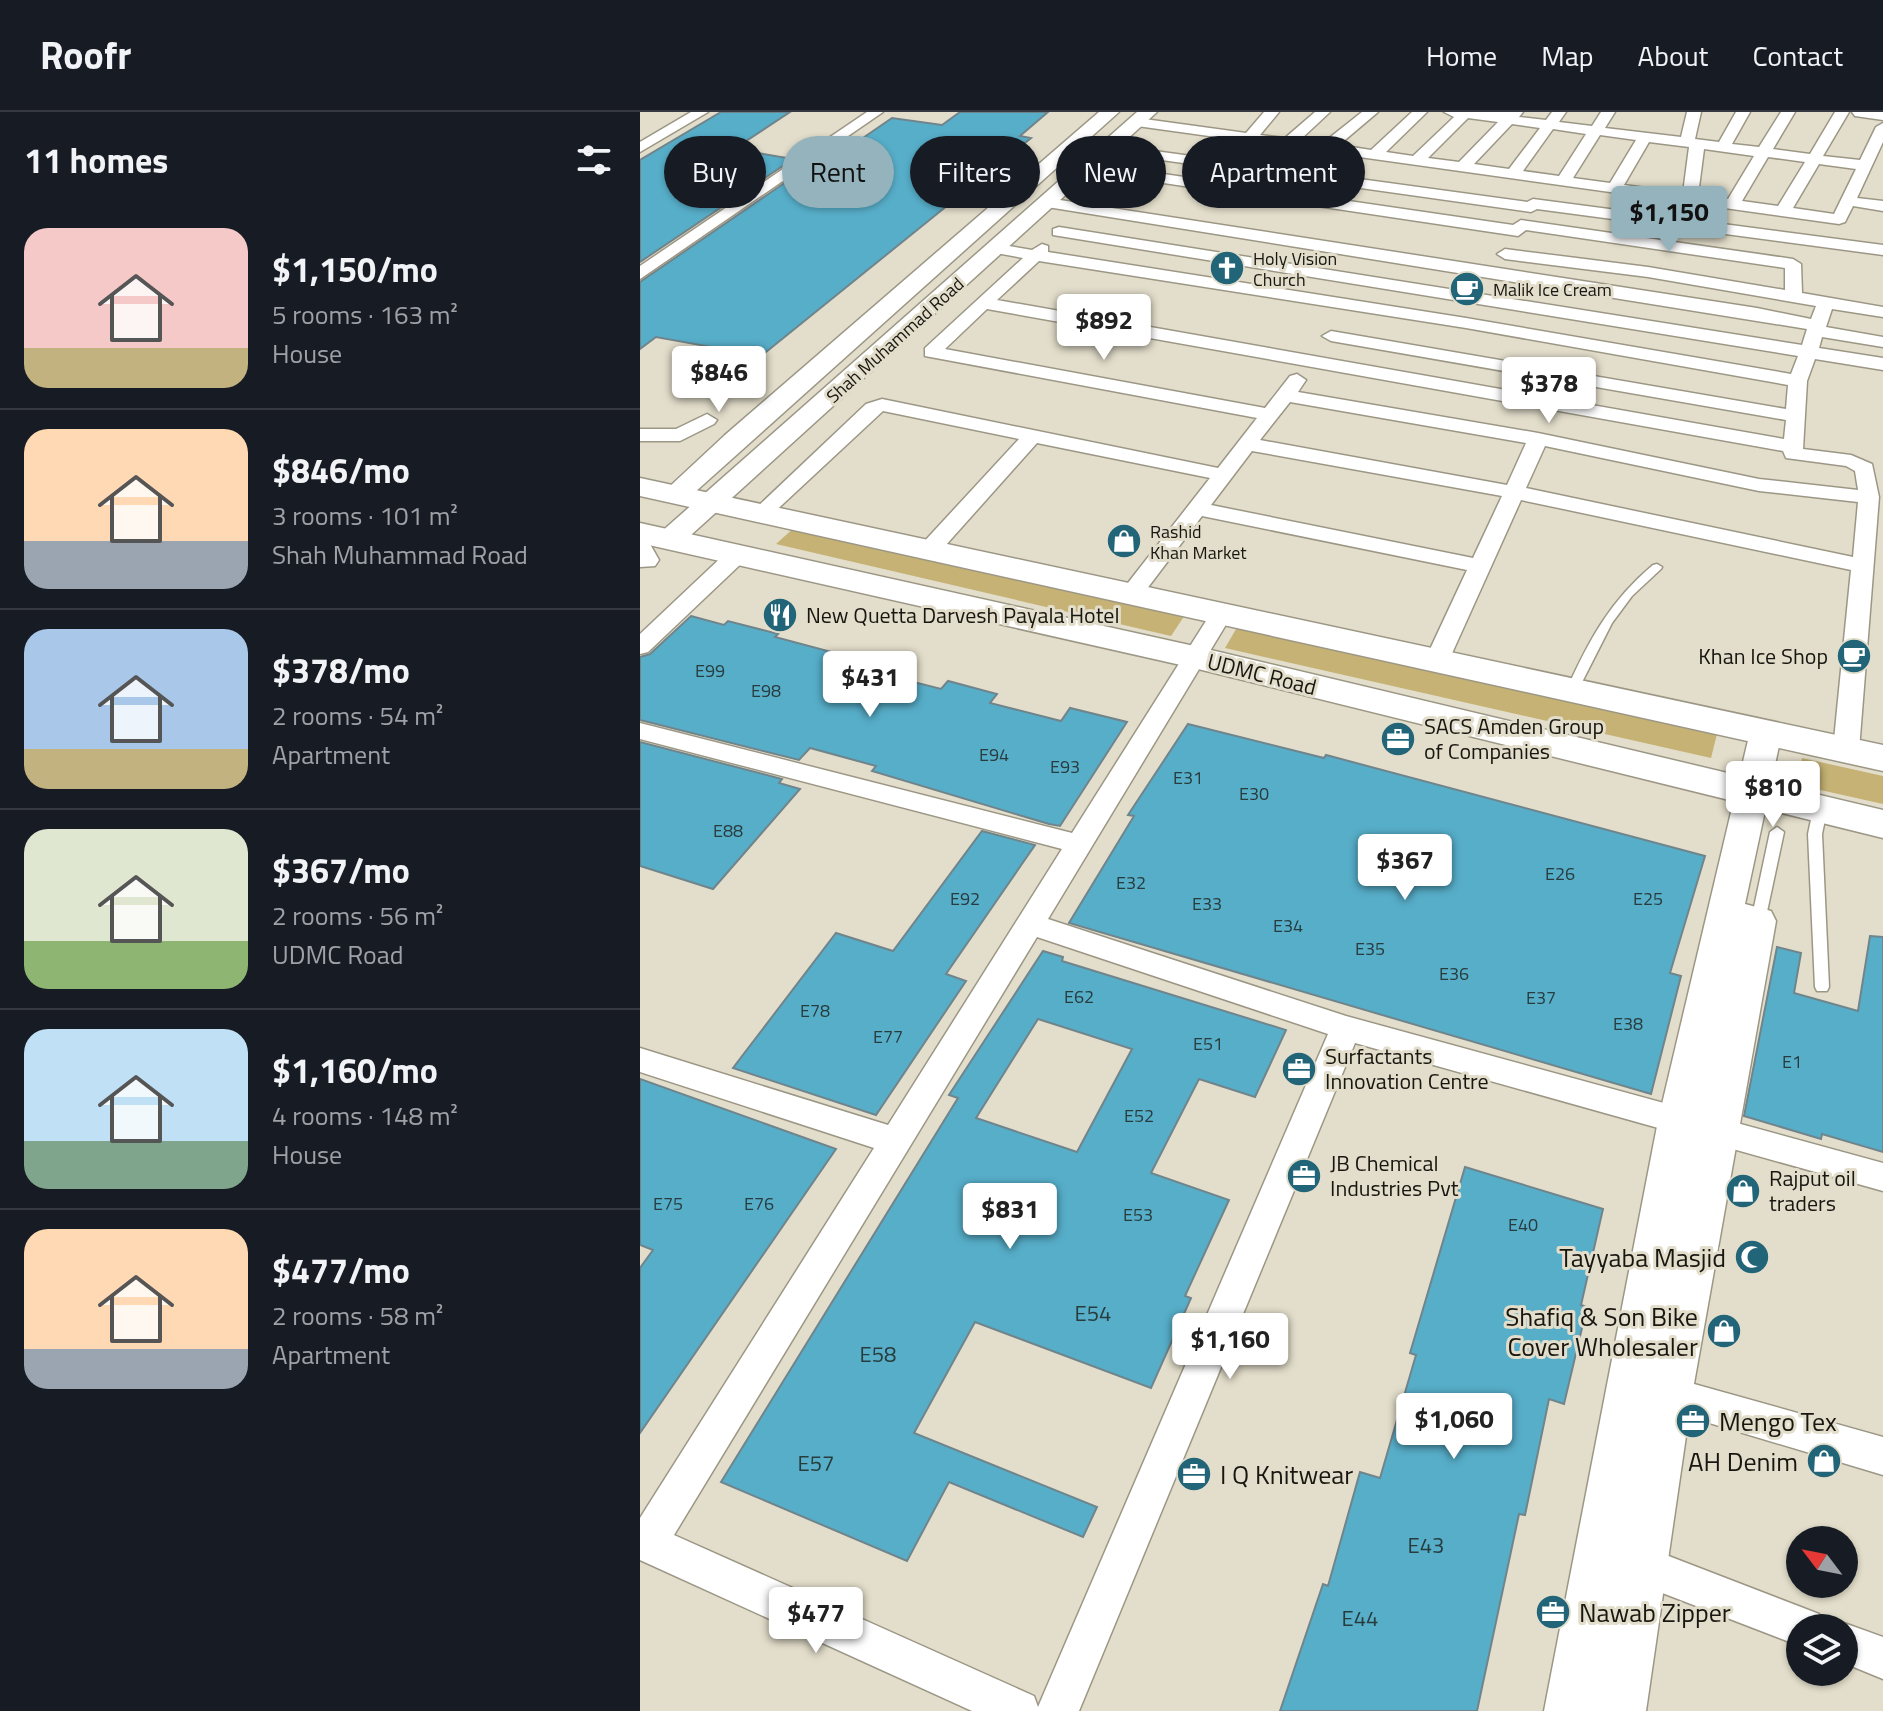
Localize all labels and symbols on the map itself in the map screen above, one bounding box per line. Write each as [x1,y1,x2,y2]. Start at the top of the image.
pin: $1,150 [1604,186,1734,254]
place label: Holy Vision Church [1253,245,1337,293]
church icon: Holy Vision Church [1208,249,1246,287]
cafe icon: Malik Ice Cream [1448,270,1486,308]
street label: Shah Muhammad Road [820,271,970,409]
place label: Malik Ice Cream [1493,276,1612,303]
pin: $892 [1057,294,1151,362]
pin: $846 [672,346,766,414]
pin: $378 [1502,357,1596,425]
place label: Rashid Khan Market [1150,518,1247,566]
shop icon: Rashid Khan Market [1105,522,1143,560]
restaurant icon: New Quetta Darvesh Payala Hotel [761,596,799,634]
place label: New Quetta Darvesh Payala Hotel [806,598,1120,632]
cafe icon: Khan Ice Shop [1835,637,1873,675]
place label: Khan Ice Shop [1698,639,1828,673]
street label: UDMC Road [1204,644,1320,704]
pin: $431 [823,651,917,719]
house number: E99 [695,657,725,684]
house number: E98 [751,677,781,704]
place label: SACS Amden Group of Companies [1424,709,1604,768]
office icon: SACS Amden Group of Companies [1379,720,1417,758]
house number: E94 [979,741,1009,768]
house number: E93 [1050,753,1080,780]
pin: $810 [1726,761,1820,829]
house number: E31 [1173,764,1203,791]
house number: E30 [1239,780,1269,807]
house number: E88 [713,817,743,844]
pin: $367 [1358,834,1452,902]
house number: E26 [1545,860,1575,887]
house number: E32 [1116,869,1146,896]
house number: E92 [950,885,980,912]
house number: E25 [1633,885,1663,912]
house number: E33 [1192,890,1222,917]
house number: E34 [1273,912,1303,939]
house number: E35 [1355,935,1385,962]
house number: E36 [1439,960,1469,987]
house number: E62 [1064,983,1094,1010]
house number: E37 [1526,984,1556,1011]
house number: E78 [800,997,830,1024]
house number: E38 [1613,1010,1643,1037]
house number: E77 [873,1023,903,1050]
house number: E51 [1193,1030,1223,1057]
place label: Surfactants Innovation Centre [1325,1039,1489,1098]
house number: E1 [1782,1048,1802,1075]
office icon: Surfactants Innovation Centre [1280,1050,1318,1088]
house number: E52 [1124,1102,1154,1129]
place label: JB Chemical Industries Pvt [1330,1146,1459,1205]
office icon: JB Chemical Industries Pvt [1285,1157,1323,1195]
place label: Rajput oil traders [1769,1161,1856,1220]
shop icon: Rajput oil traders [1724,1172,1762,1210]
pin: $831 [963,1183,1057,1251]
house number: E75 [653,1190,683,1217]
house number: E76 [744,1190,774,1217]
house number: E53 [1123,1201,1153,1228]
house number: E40 [1508,1211,1538,1238]
place label: Tayyaba Masjid [1559,1238,1726,1277]
mosque icon: Tayyaba Masjid [1733,1238,1771,1276]
house number: E54 [1075,1296,1111,1330]
place label: Shafiq & Son Bike Cover Wholesaler [1505,1297,1698,1366]
shop icon: Shafiq & Son Bike Cover Wholesaler [1705,1312,1743,1350]
pin: $1,160 [1165,1313,1295,1381]
house number: E58 [860,1337,896,1371]
pin: $1,060 [1389,1393,1519,1461]
office icon: Mengo Tex [1674,1402,1712,1440]
place label: Mengo Tex [1719,1402,1837,1441]
place label: AH Denim [1688,1442,1798,1481]
shop icon: AH Denim [1805,1442,1843,1480]
house number: E57 [798,1446,834,1480]
office icon: I Q Knitwear [1175,1455,1213,1493]
place label: I Q Knitwear [1220,1455,1353,1494]
north arrow [1786,1526,1858,1598]
house number: E43 [1408,1528,1444,1562]
pin: $477 [769,1587,863,1655]
office icon: Nawab Zipper [1534,1593,1572,1631]
place label: Nawab Zipper [1579,1593,1731,1632]
house number: E44 [1342,1601,1378,1635]

